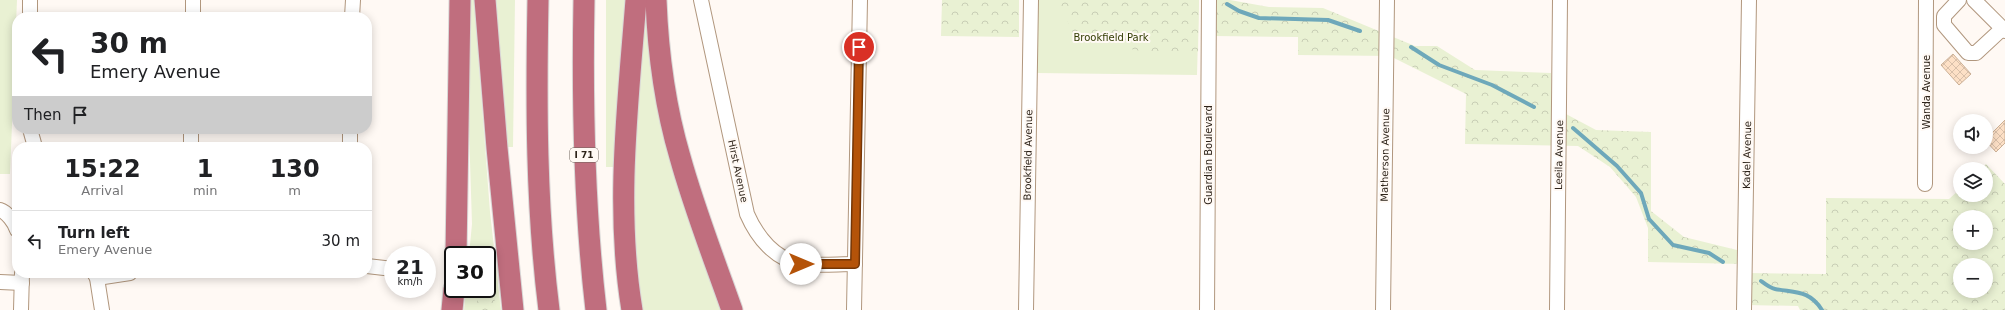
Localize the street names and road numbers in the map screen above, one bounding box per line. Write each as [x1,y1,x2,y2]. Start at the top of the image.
street label: Wanda Avenue [1921,55,1932,129]
street label: Guardian Boulevard [1203,105,1214,205]
street label: Matherson Avenue [1379,108,1391,202]
street label: Brookfield Avenue [1022,110,1034,200]
street label: Leeila Avenue [1553,120,1565,190]
street label: Kadel Avenue [1741,121,1753,189]
street label: Hirst Avenue [726,139,750,203]
road number: I 71 [570,148,598,162]

